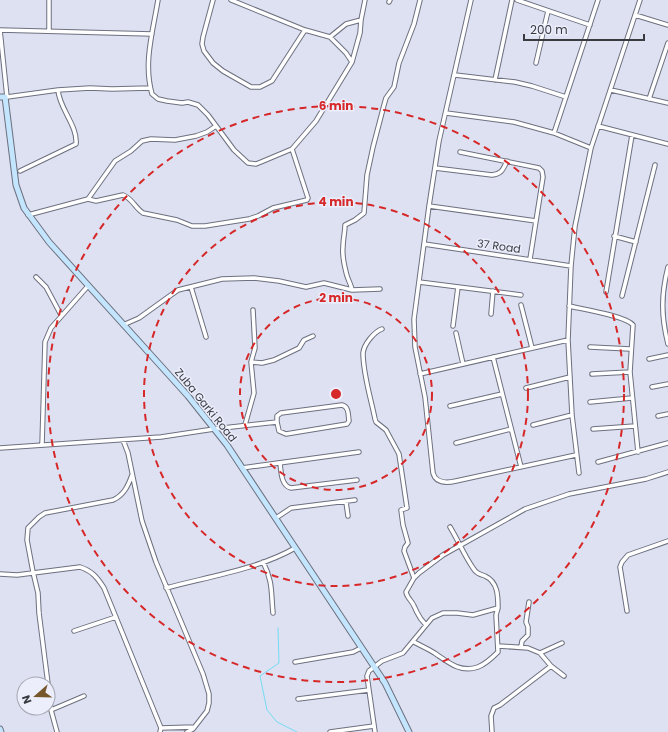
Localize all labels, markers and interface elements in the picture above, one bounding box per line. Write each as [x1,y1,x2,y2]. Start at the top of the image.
scale bar [524,16,644,42]
text: 200 m [530,21,568,38]
text: 6 min [319,97,353,114]
text: 4 min [318,193,354,210]
street label: 37 Road [476,235,522,257]
text: 2 min [319,289,353,306]
street label: Zuba Garki Road [171,365,241,445]
centre of rings [329,387,343,401]
north arrow [16,676,56,716]
text: N [18,693,36,706]

